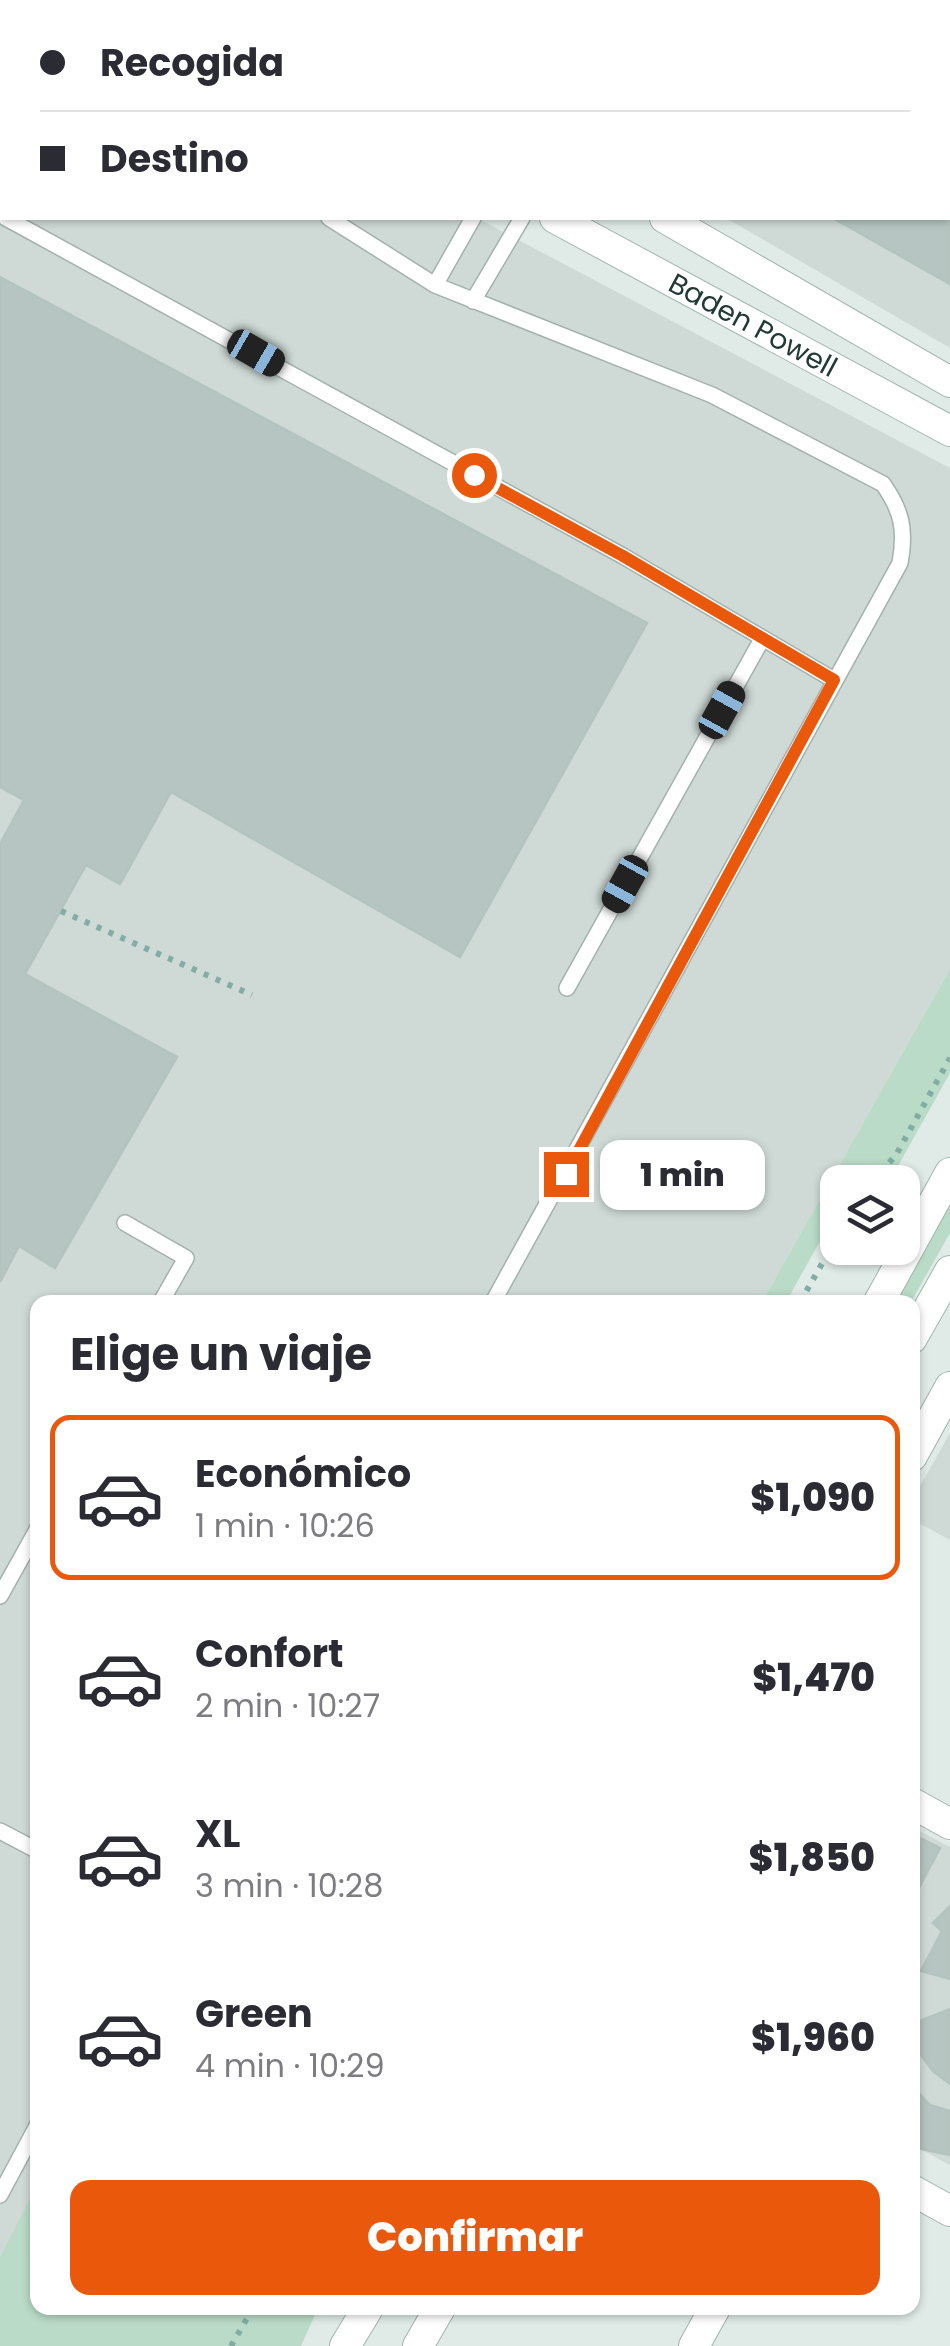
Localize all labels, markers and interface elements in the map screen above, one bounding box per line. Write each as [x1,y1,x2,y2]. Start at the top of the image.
text: Recogida [100,36,284,89]
text: Destino [100,132,249,185]
street label: Baden Powell [662,263,844,386]
car [223,325,289,381]
route start [452,453,497,498]
car [694,676,750,744]
car [597,850,653,918]
callout: 1 min [601,1139,766,1209]
route end [544,1152,589,1197]
text: 1 min [640,1152,725,1197]
map controls [820,1165,920,1265]
button: layers [820,1165,920,1265]
text: Elige un viaje [70,1323,372,1386]
text: Económico [195,1447,411,1500]
icon: car [75,1453,165,1543]
text: $1,090 [750,1471,875,1524]
text: 1 min · 10:26 [195,1503,375,1548]
text: Confort [195,1627,343,1680]
icon: car [75,1633,165,1723]
text: $1,470 [752,1651,875,1704]
text: 2 min · 10:27 [195,1683,380,1728]
text: XL [195,1807,240,1860]
icon: car [75,1813,165,1903]
text: $1,850 [749,1831,875,1884]
text: 3 min · 10:28 [195,1863,383,1908]
text: Green [195,1987,313,2040]
icon: car [75,1993,165,2083]
text: $1,960 [751,2011,875,2064]
text: 4 min · 10:29 [195,2043,385,2088]
button: Confirmar [70,2180,880,2295]

